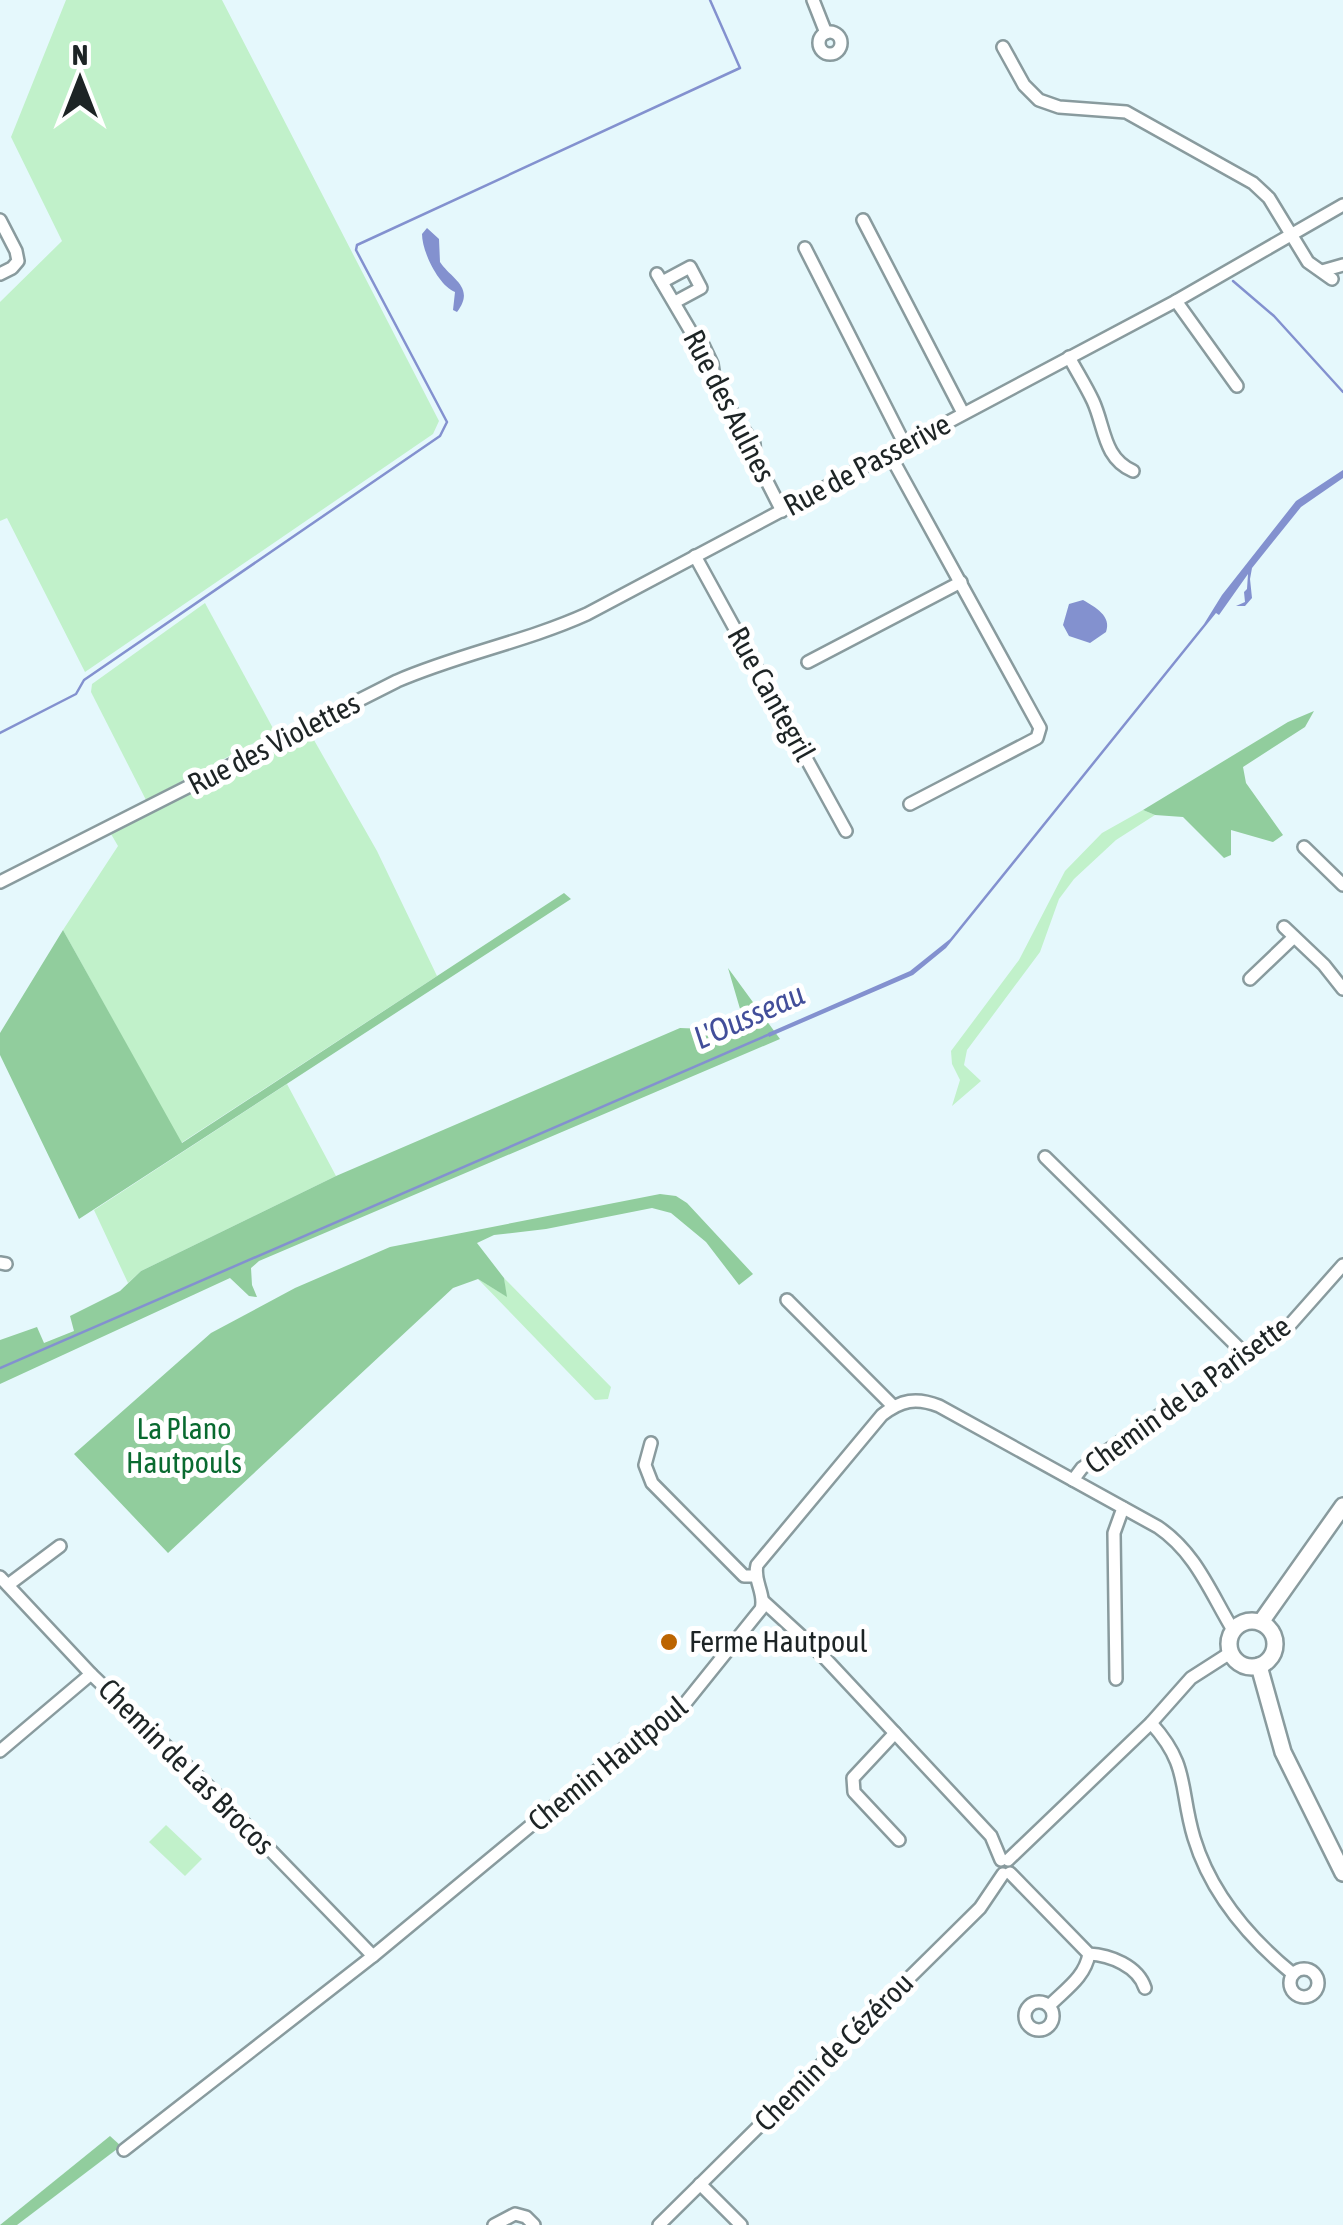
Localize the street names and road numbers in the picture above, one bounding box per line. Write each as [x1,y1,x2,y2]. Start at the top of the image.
street label: Rue des Aulnes [677,324,783,487]
street label: Rue de Passerive [778,406,956,522]
street label: Rue Cantegril [721,621,823,766]
street label: Rue des Violettes [182,685,365,801]
street label: Chemin de la Parisette [1078,1308,1297,1480]
street label: Chemin de Las Brocos [92,1672,281,1861]
street label: Chemin Hautpoul [521,1689,694,1838]
street label: Chemin de Cézérou [747,1965,919,2137]

